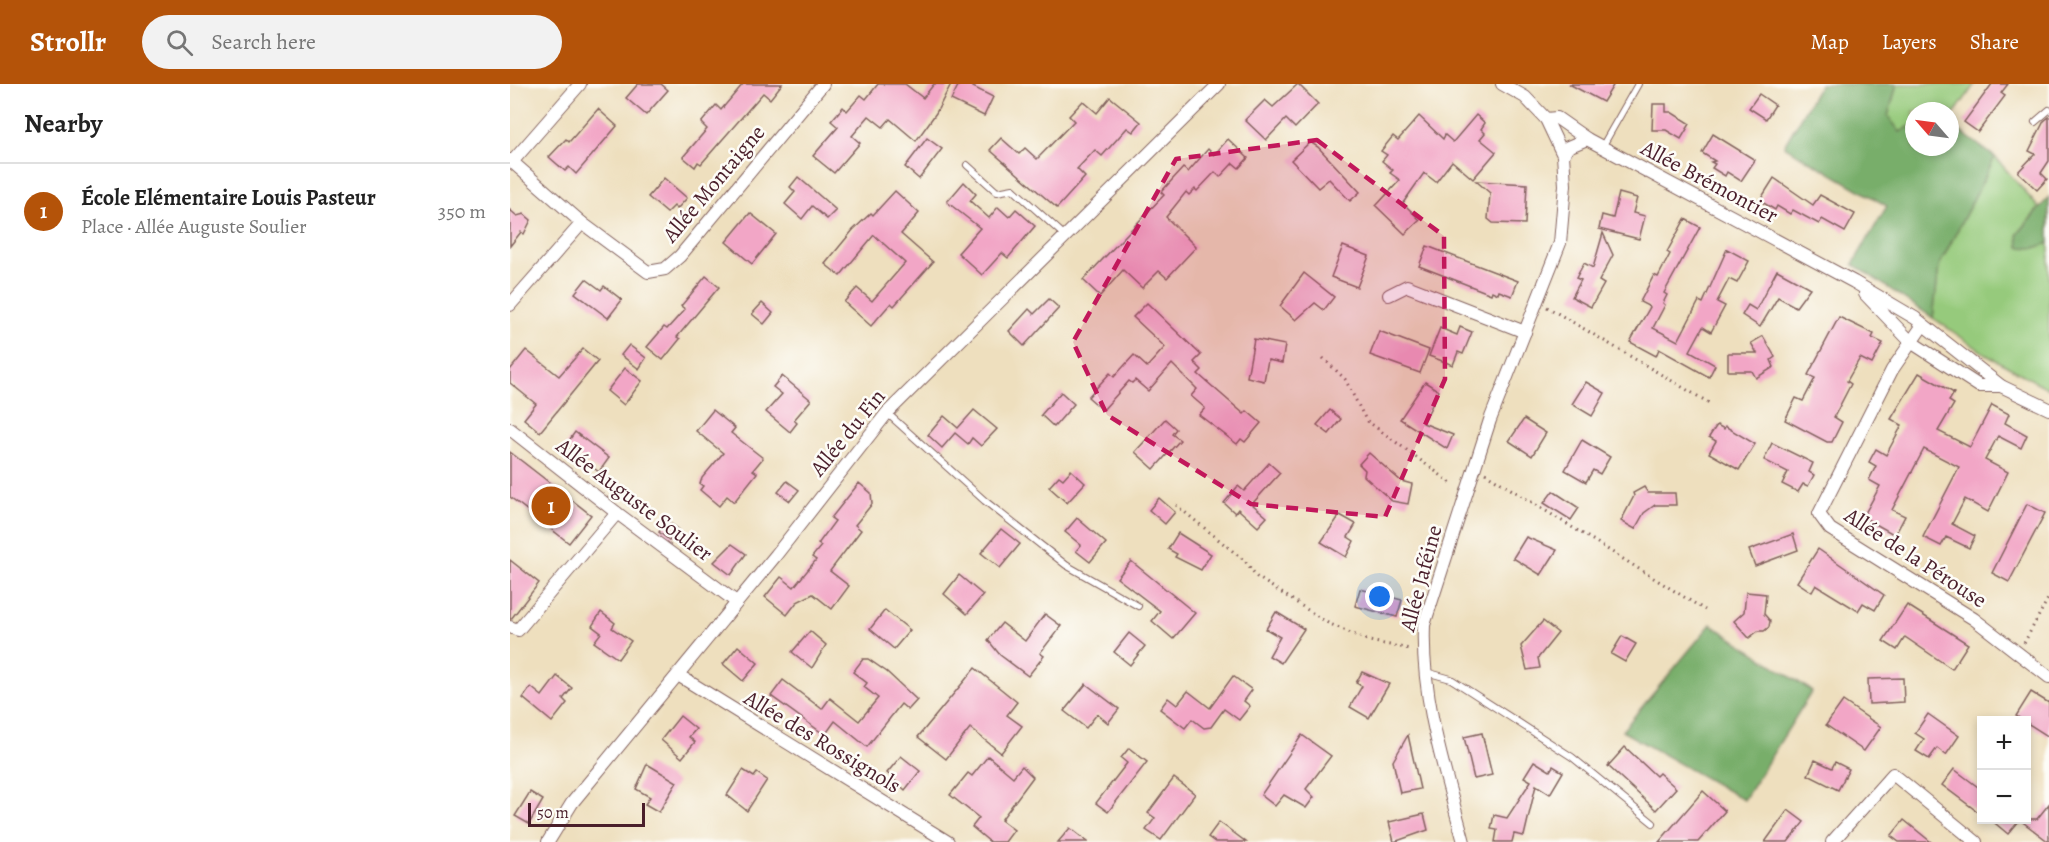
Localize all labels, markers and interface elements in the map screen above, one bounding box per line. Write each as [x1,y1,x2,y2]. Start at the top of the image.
search box [142,15,562,69]
text: Strollr [30,23,106,61]
icon: search [163,26,196,59]
text: Search here [211,27,316,57]
text: Map [1810,28,1849,56]
text: Layers [1882,28,1937,56]
text: Share [1970,28,2019,56]
north arrow [1905,102,1959,156]
text: Nearby [24,106,103,141]
street label: Allée Montaigne [655,118,772,250]
street label: Allée Brémontier [1635,133,1783,231]
text: École Elémentaire Louis Pasteur [81,183,376,213]
text: 1 [40,198,47,225]
text: 350 m [438,198,486,225]
text: Place · Allée Auguste Soulier [81,213,307,240]
street label: Allée du Fin [803,383,892,483]
street label: Allée Auguste Soulier [549,430,719,569]
pin: 1 [532,484,570,528]
street label: Allée de la Pérouse [1838,500,1992,615]
street label: Allée Jaféine [1392,522,1450,636]
your location [1365,582,1394,611]
street label: Allée des Rossignols [738,683,906,801]
map controls [1977,716,2031,824]
button: + [1977,716,2031,770]
button: − [1977,770,2031,824]
scale bar [528,800,645,828]
text: 50 m [537,802,569,824]

